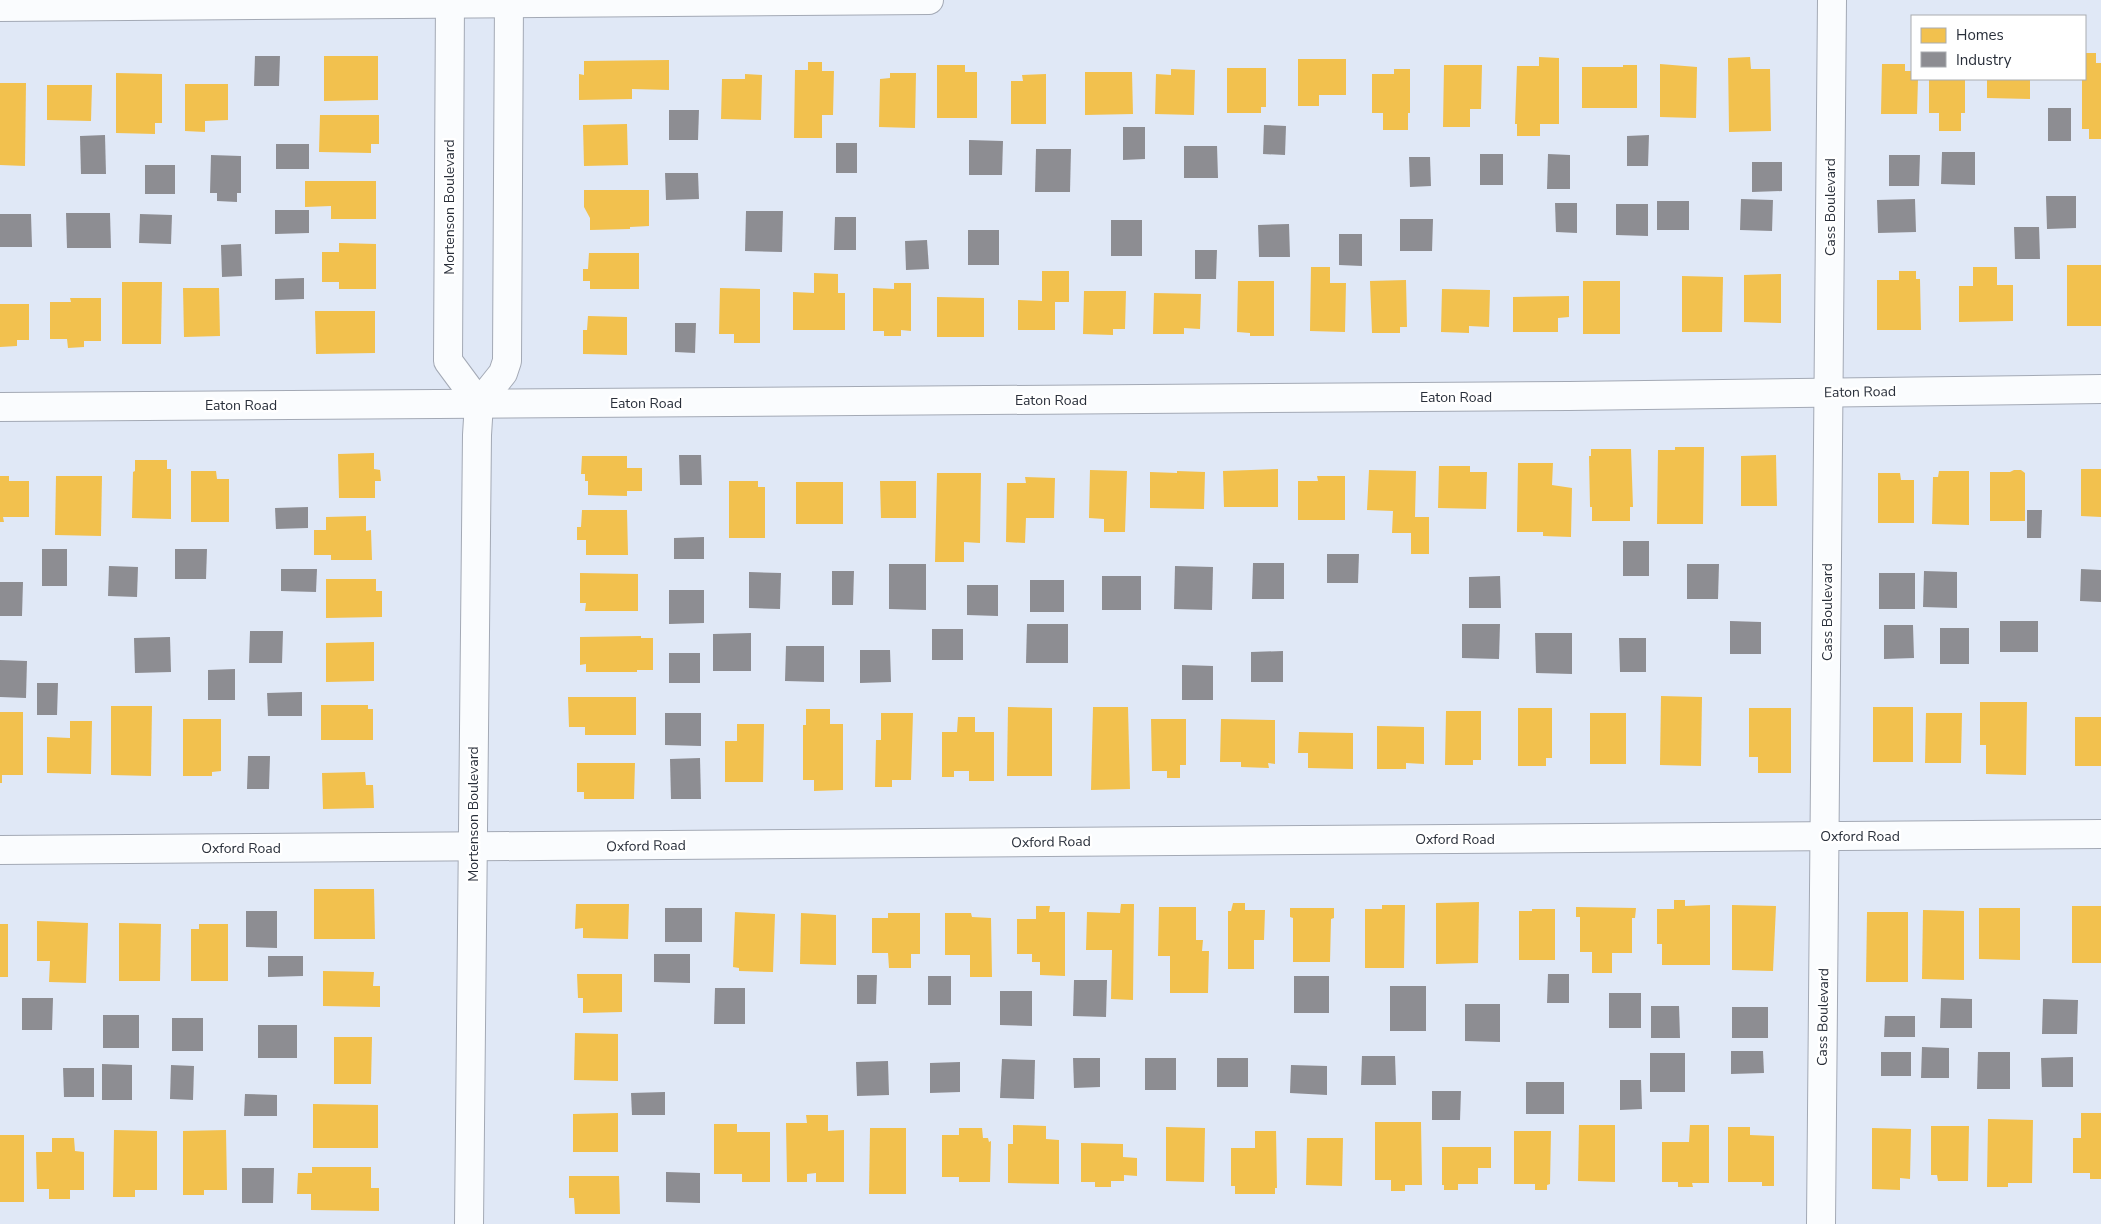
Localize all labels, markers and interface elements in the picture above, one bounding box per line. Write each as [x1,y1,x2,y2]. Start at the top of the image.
legend [1911,15,2086,80]
text: Homes [1956,25,2004,45]
text: Industry [1956,50,2012,70]
street label: Mortenson Boulevard [440,139,459,275]
street label: Cass Boulevard [1821,158,1840,256]
street label: Eaton Road [1824,382,1896,402]
street label: Eaton Road [1420,388,1492,407]
street label: Eaton Road [1015,391,1087,410]
street label: Eaton Road [610,394,682,413]
street label: Eaton Road [205,396,277,415]
street label: Cass Boulevard [1818,563,1837,661]
street label: Mortenson Boulevard [464,746,483,882]
street label: Oxford Road [1820,827,1900,846]
street label: Oxford Road [1415,830,1495,849]
street label: Oxford Road [1011,832,1091,852]
street label: Oxford Road [606,836,686,856]
street label: Oxford Road [201,839,281,858]
street label: Cass Boulevard [1813,968,1833,1066]

